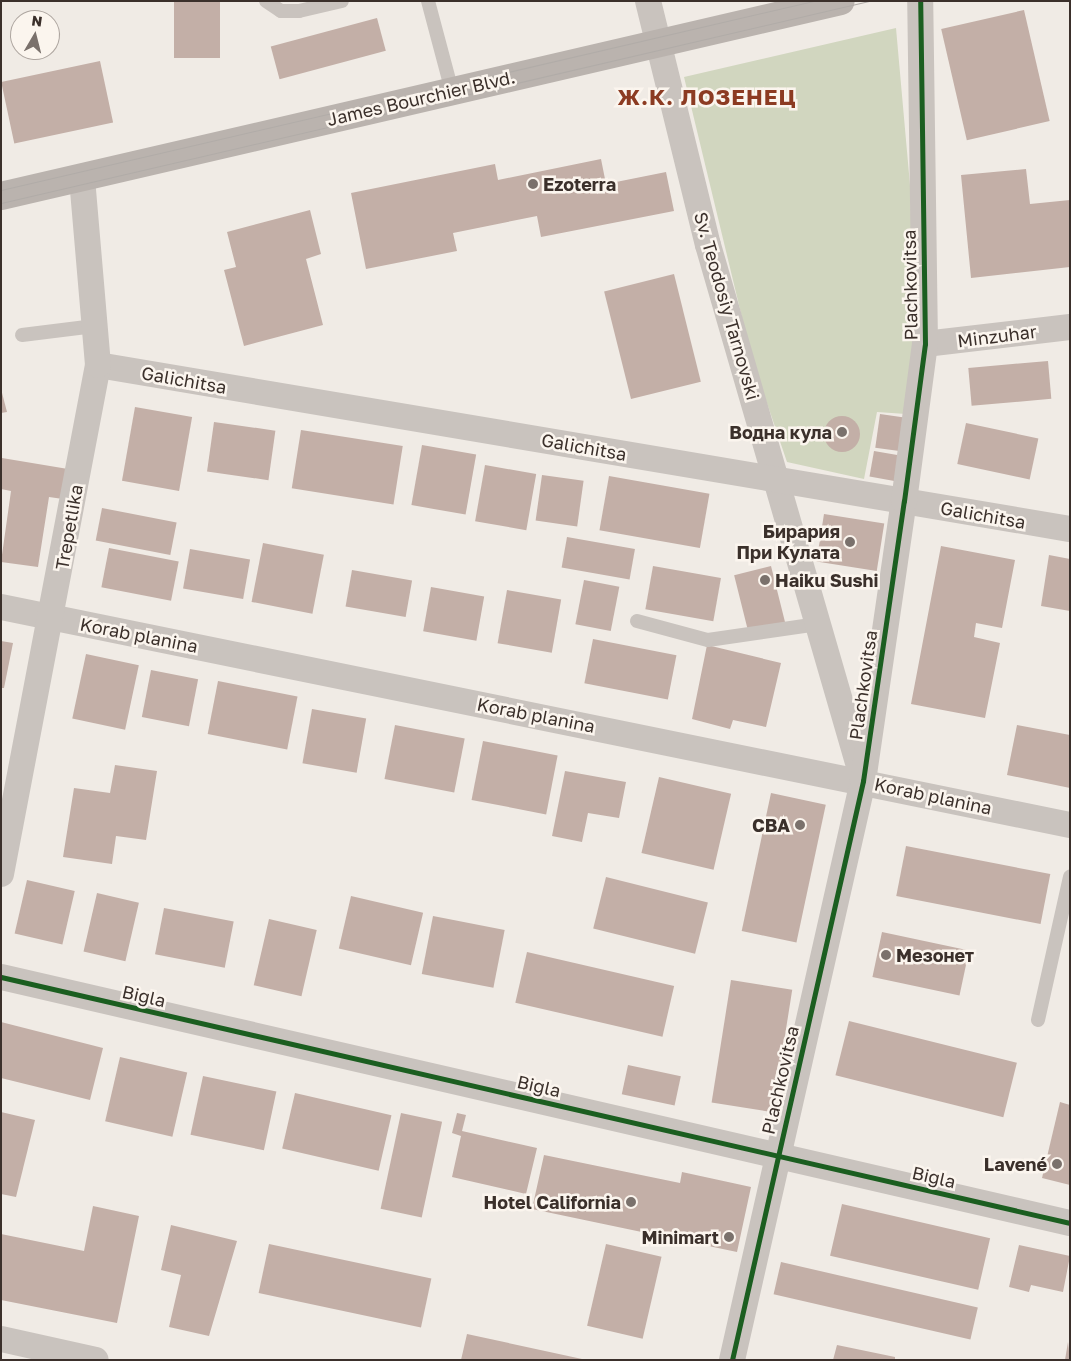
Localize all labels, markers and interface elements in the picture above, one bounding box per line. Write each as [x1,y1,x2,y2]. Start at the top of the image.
north arrow [10,10,60,60]
text: N [31,11,43,30]
street label: James Bourchier Blvd. [325,66,517,130]
district label: Ж.К. ЛОЗЕНЕЦ [616,84,798,110]
place label: Ezoterra [543,173,616,195]
marker: Ezoterra [527,178,539,190]
street label: Sv. Teodosiy Tarnovski [690,209,764,403]
street label: Plachkovitsa [898,229,922,341]
street label: Minzuhar [956,320,1038,352]
street label: Galichitsa [140,362,228,398]
place label: Водна кула [729,421,832,443]
marker: Водна кула [836,426,848,438]
street label: Galichitsa [540,429,628,465]
street label: Trepetlika [51,483,87,571]
street label: Galichitsa [939,497,1027,533]
place label: Бирария При Кулата [737,521,840,564]
marker: Бирария При Кулата [844,536,856,548]
place label: Haiku Sushi [775,569,878,591]
marker: Haiku Sushi [759,574,771,586]
street label: Korab planina [78,613,200,657]
street label: Plachkovitsa [845,629,881,741]
street label: Korab planina [475,693,597,737]
street label: Korab planina [872,773,994,819]
place label: CBA [752,814,790,836]
marker: CBA [794,819,806,831]
place label: Мезонет [896,944,974,966]
marker: Мезонет [880,949,892,961]
street label: Bigla [120,981,168,1011]
street label: Plachkovitsa [757,1024,803,1136]
street label: Bigla [515,1071,563,1101]
place label: Lavené [984,1153,1047,1175]
marker: Lavené [1051,1158,1063,1170]
street label: Bigla [910,1162,958,1192]
place label: Hotel California [484,1191,621,1213]
marker: Hotel California [625,1196,637,1208]
place label: Minimart [641,1226,719,1248]
marker: Minimart [723,1231,735,1243]

